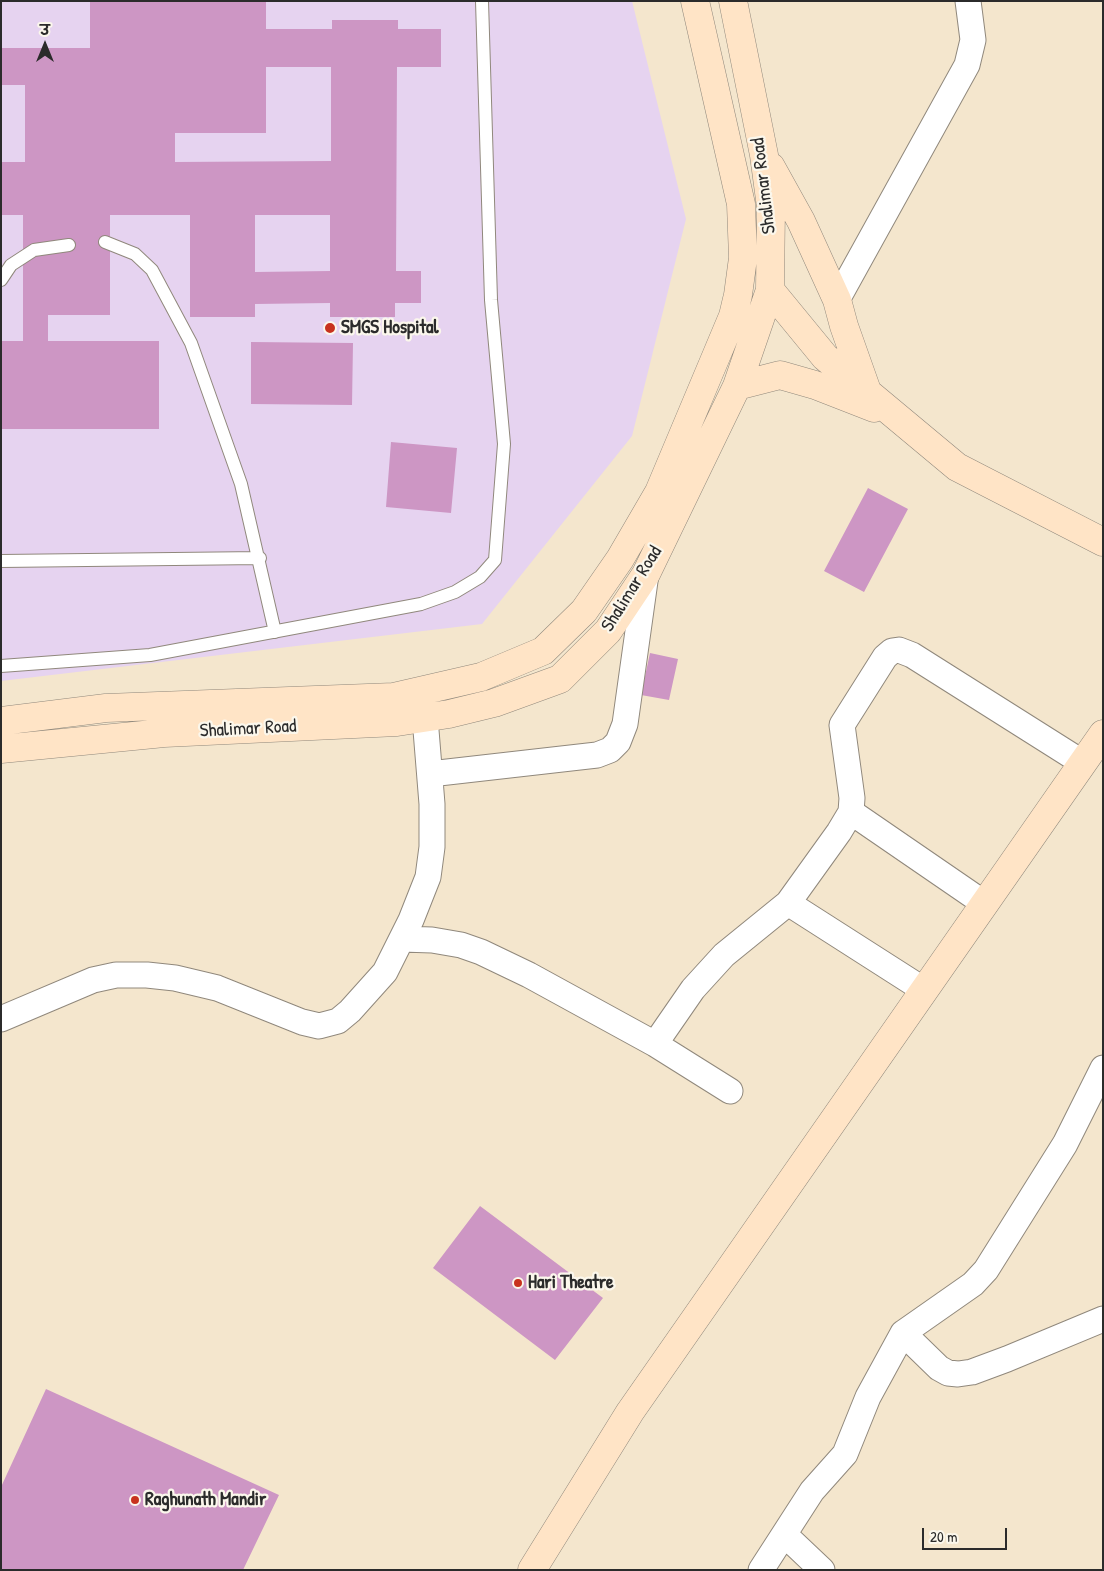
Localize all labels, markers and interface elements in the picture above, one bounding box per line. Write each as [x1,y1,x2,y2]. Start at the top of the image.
north arrow [20,20,70,70]
text: उ [40,20,50,39]
street label: Shalimar Road [747,137,781,235]
place label: SMGS Hospital [341,317,439,339]
marker: SMGS Hospital [323,321,337,335]
street label: Shalimar Road [597,542,667,636]
street label: Shalimar Road [199,715,297,743]
place label: Hari Theatre [528,1272,614,1294]
marker: Hari Theatre [512,1277,524,1289]
place label: Raghunath Mandir [145,1489,266,1511]
marker: Raghunath Mandir [129,1494,141,1506]
scale bar [924,1518,1009,1550]
text: 20 m [930,1526,957,1547]

